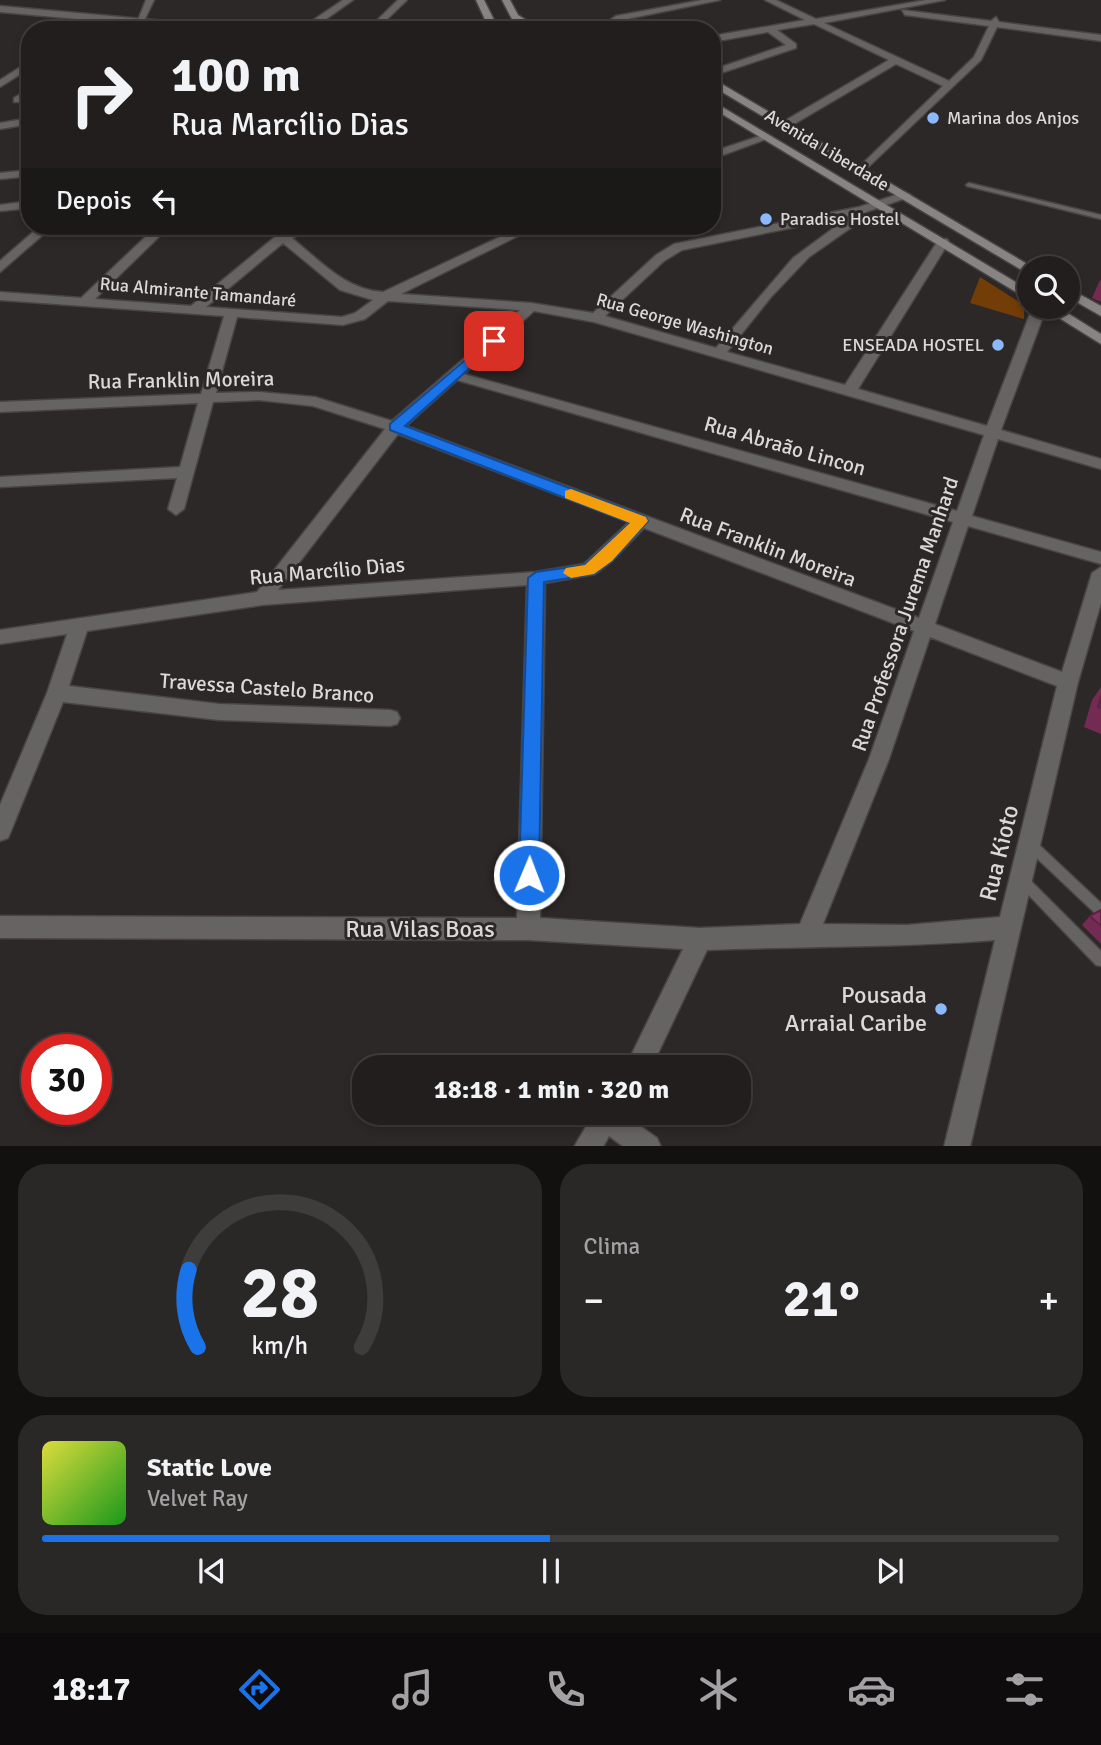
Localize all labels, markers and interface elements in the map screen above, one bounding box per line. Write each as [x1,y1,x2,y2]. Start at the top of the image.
text: 100 m [171,45,301,105]
icon: right [56,49,147,140]
street label: Avenida Liberdade [761,104,893,196]
text: Rua Marcílio Dias [171,105,409,144]
place label: Marina dos Anjos [947,107,1079,129]
marker: Marina dos Anjos [925,110,941,126]
icon: left [146,182,184,220]
text: Depois [56,185,132,217]
place label: Paradise Hostel [780,208,900,230]
marker: Paradise Hostel [758,211,774,227]
map controls [1017,256,1080,319]
button: search [1017,256,1080,319]
street label: Rua Almirante Tamandaré [99,272,297,312]
street label: Rua George Washington [594,288,776,360]
pin [464,311,524,371]
icon: arrive [475,322,513,360]
place label: ENSEADA HOSTEL [842,334,984,356]
marker: ENSEADA HOSTEL [990,337,1006,353]
street label: Rua Franklin Moreira [87,365,275,395]
street label: Rua Abraão Lincon [701,410,869,482]
street label: Rua Professora Jurema Manhard [846,473,964,755]
street label: Rua Franklin Moreira [676,501,860,593]
street label: Rua Marcílio Dias [248,551,406,591]
street label: Travessa Castelo Branco [159,668,375,708]
street label: Rua Kioto [973,802,1025,904]
position arrow [492,838,566,912]
street label: Rua Vilas Boas [345,914,495,944]
place label: Pousada Arraial Caribe [785,980,927,1038]
marker: Pousada Arraial Caribe [933,1001,949,1017]
speed limit sign: 30 [21,1034,112,1125]
text: 18:18 · 1 min · 320 m [434,1074,669,1106]
text: Clima [584,1232,640,1261]
text: 28 [240,1249,319,1338]
text: 21° [783,1267,860,1331]
text: − [584,1277,604,1324]
text: + [1038,1277,1059,1324]
text: km/h [251,1329,308,1360]
text: Static Love [147,1452,272,1484]
text: Velvet Ray [147,1484,248,1513]
icon: previous [193,1552,231,1590]
icon: pause [532,1552,570,1590]
icon: next [871,1552,909,1590]
icon: directions [235,1665,284,1714]
icon: music [388,1665,437,1714]
icon: phone [541,1665,590,1714]
icon: climate [694,1665,743,1714]
icon: car [847,1665,896,1714]
icon: filters [1000,1665,1049,1714]
text: 18:17 [52,1670,131,1709]

